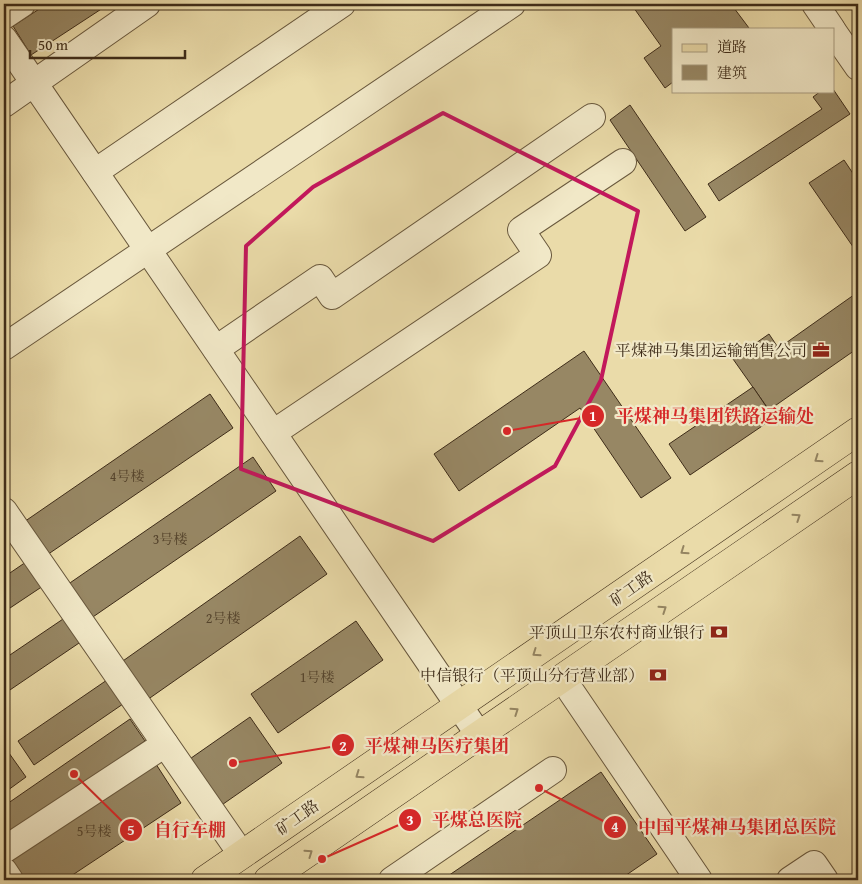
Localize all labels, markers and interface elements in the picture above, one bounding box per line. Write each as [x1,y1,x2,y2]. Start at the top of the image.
scale bar [30,28,185,60]
legend [672,28,834,92]
text: 50 m [38,34,69,55]
text: 道路 [717,36,747,57]
text: 建筑 [717,62,747,83]
place label: 平煤神马集团运输销售公司 [615,338,807,362]
office icon: 平煤神马集团运输销售公司 [811,340,831,360]
callout: 平煤神马集团铁路运输处 [581,400,824,433]
text: 平煤神马集团铁路运输处 [616,402,814,429]
text: 1 [589,405,597,426]
one-way arrow [814,453,824,462]
house number: 4号楼 [110,466,144,486]
one-way arrow [791,514,801,523]
house number: 3号楼 [153,529,187,549]
one-way arrow [680,545,690,554]
street label: 矿工路 [604,564,658,612]
one-way arrow [657,606,667,615]
house number: 2号楼 [206,608,240,628]
place label: 平顶山卫东农村商业银行 [529,620,705,644]
bank icon: 平顶山卫东农村商业银行 [709,622,729,642]
one-way arrow [532,647,542,656]
place label: 中信银行（平顶山分行营业部） [420,663,644,687]
bank icon: 中信银行（平顶山分行营业部） [648,665,668,685]
house number: 1号楼 [300,667,334,687]
one-way arrow [509,708,518,717]
callout: 平煤神马医疗集团 [330,729,519,762]
text: 平煤神马医疗集团 [365,732,509,759]
text: 2 [339,735,347,756]
one-way arrow [355,769,365,778]
street label: 矿工路 [270,793,324,841]
callout: 平煤总医院 [397,803,532,836]
text: 平煤总医院 [432,806,522,833]
text: 3 [406,809,414,830]
callout: 中国平煤神马集团总医院 [603,811,846,844]
callout: 自行车棚 [119,813,236,846]
text: 中国平煤神马集团总医院 [638,813,836,840]
text: 自行车棚 [154,816,226,843]
text: 4 [611,816,619,837]
text: 5 [127,819,135,840]
house number: 5号楼 [77,821,111,841]
one-way arrow [303,850,312,859]

